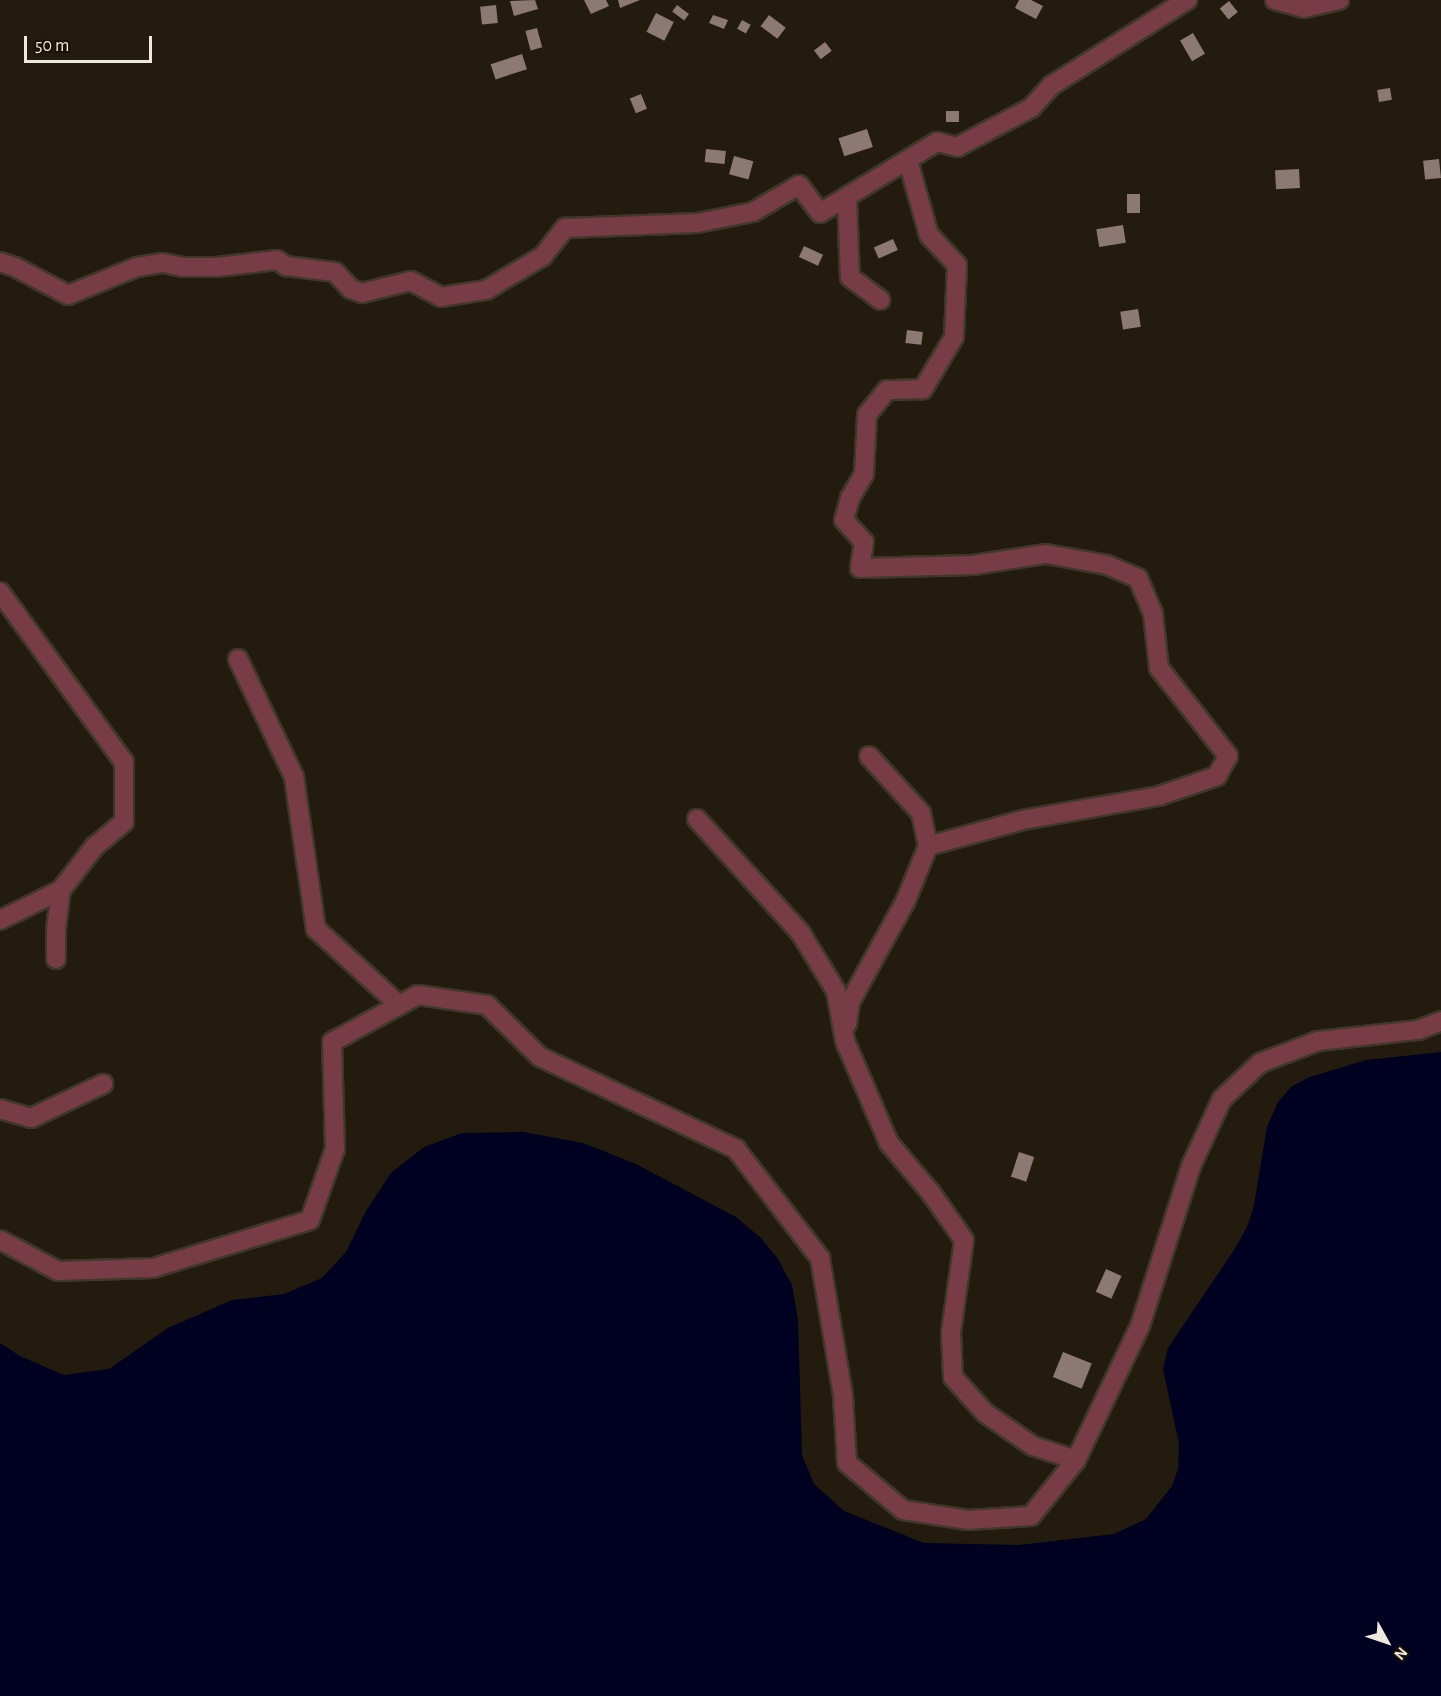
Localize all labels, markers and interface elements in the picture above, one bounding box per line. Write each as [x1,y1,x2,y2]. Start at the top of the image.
scale bar [27,24,154,62]
text: 50 m [35,37,69,55]
north arrow [1357,1612,1417,1672]
text: N [1391,1644,1410,1663]

